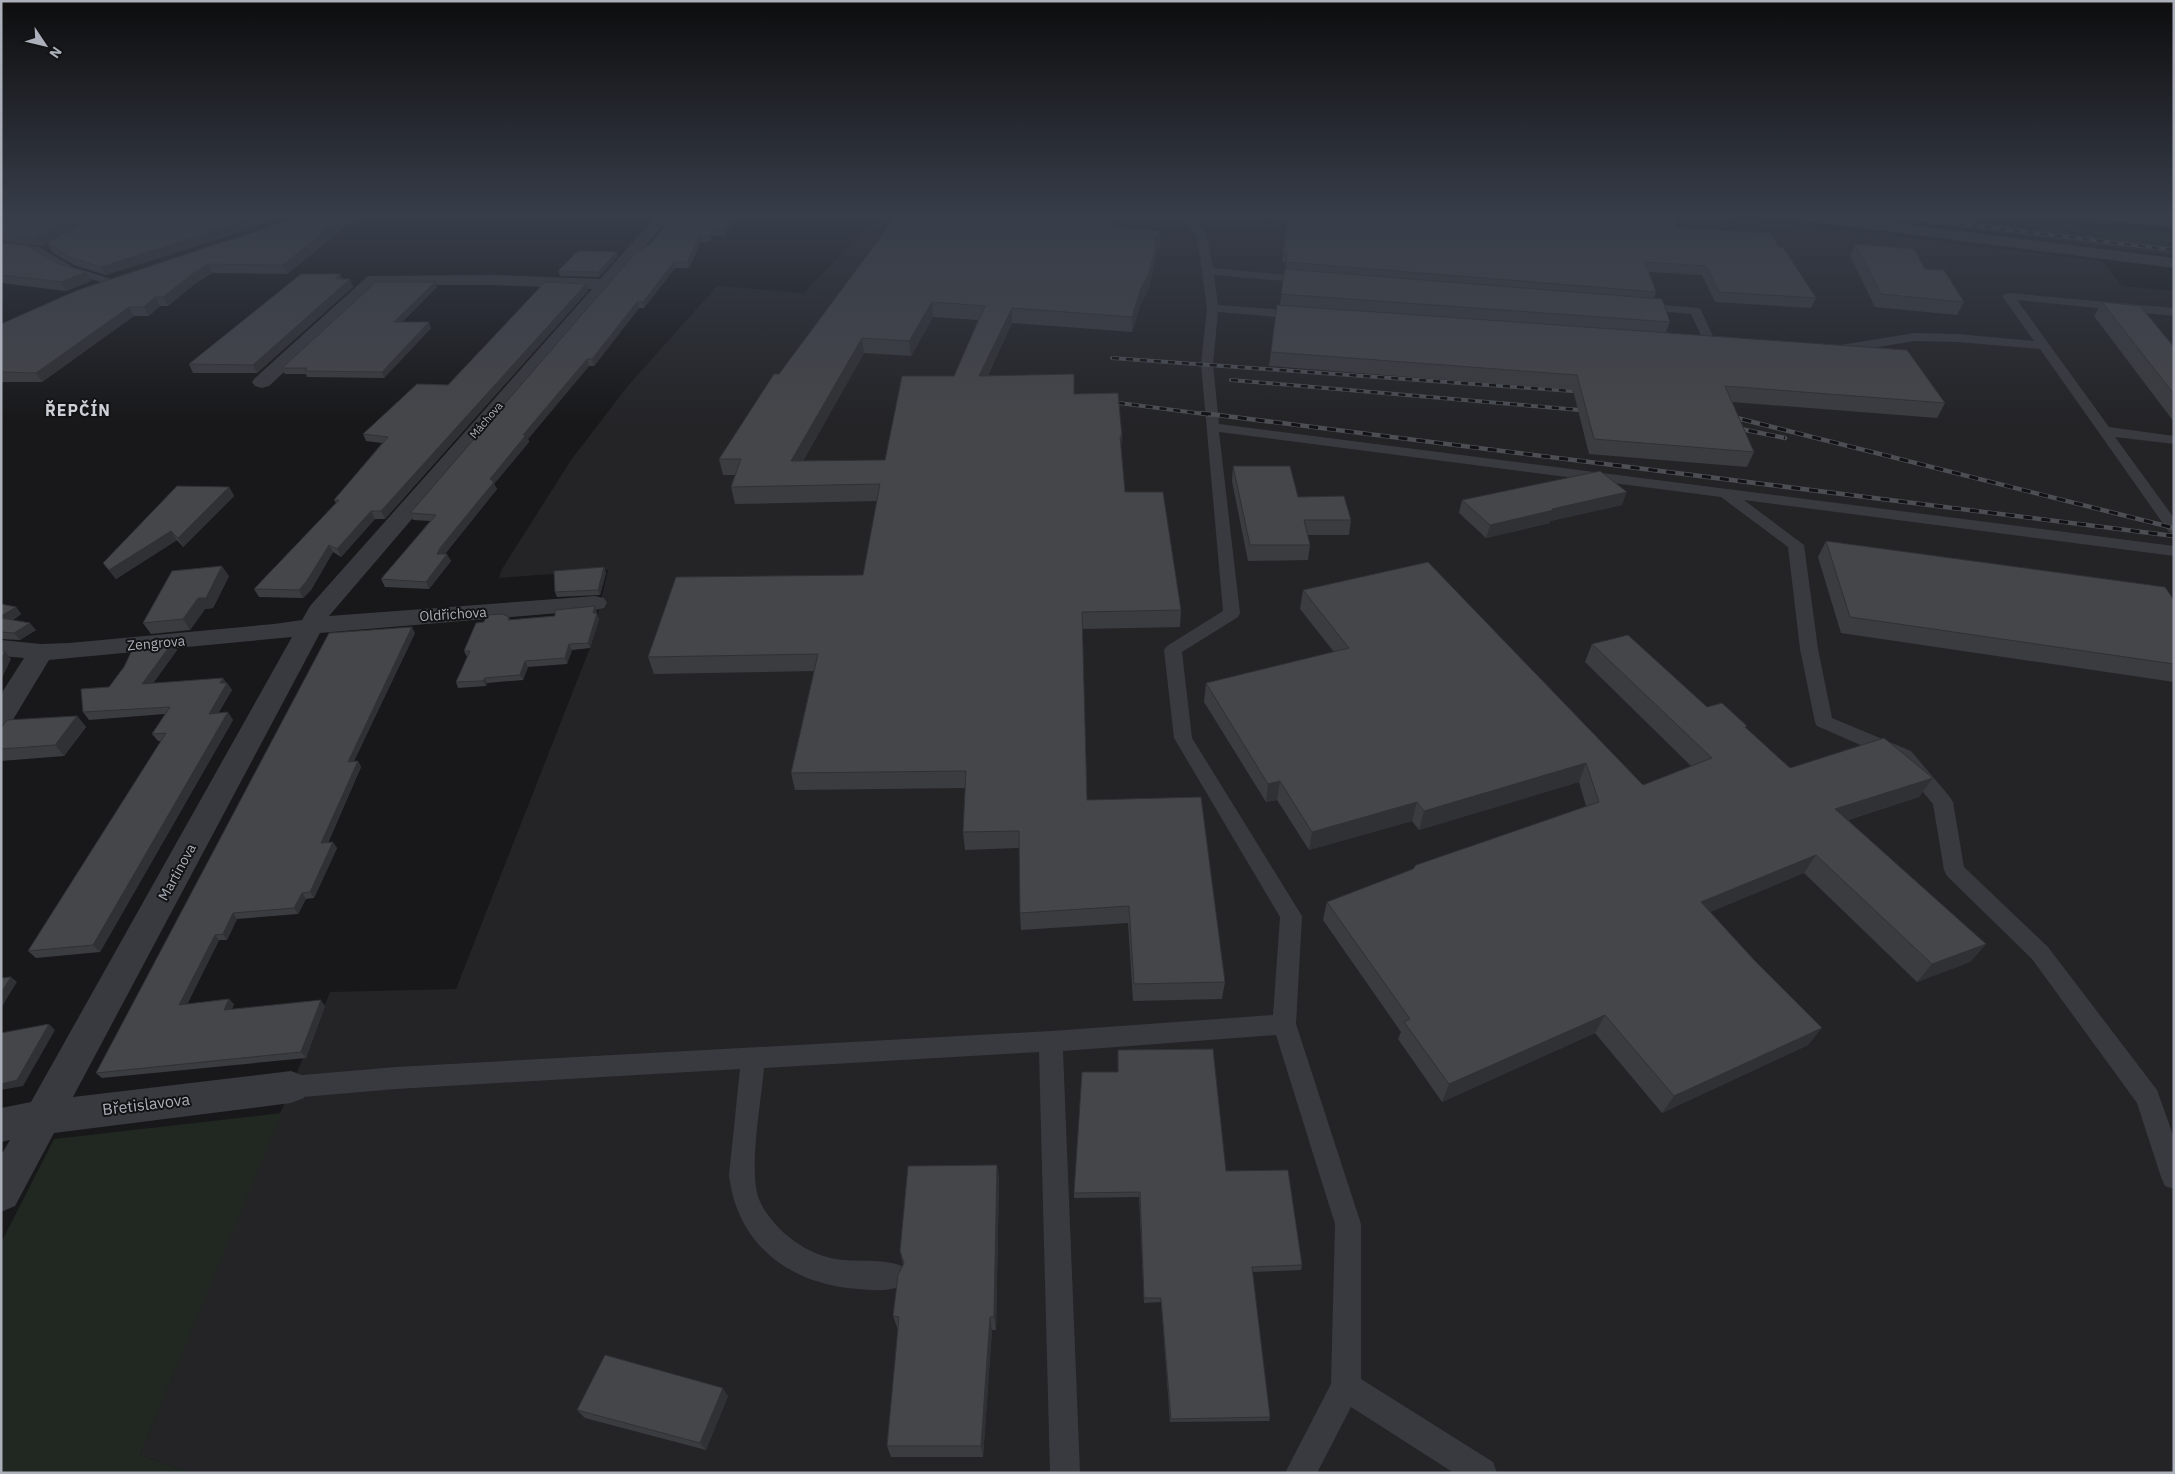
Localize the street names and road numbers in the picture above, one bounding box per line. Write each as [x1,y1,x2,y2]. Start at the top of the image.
street label: Máchova [466,399,506,441]
street label: Oldřichova [419,603,488,625]
street label: Zengrova [126,631,186,654]
street label: Martinova [154,840,200,904]
street label: Břetislavova [101,1089,191,1119]

